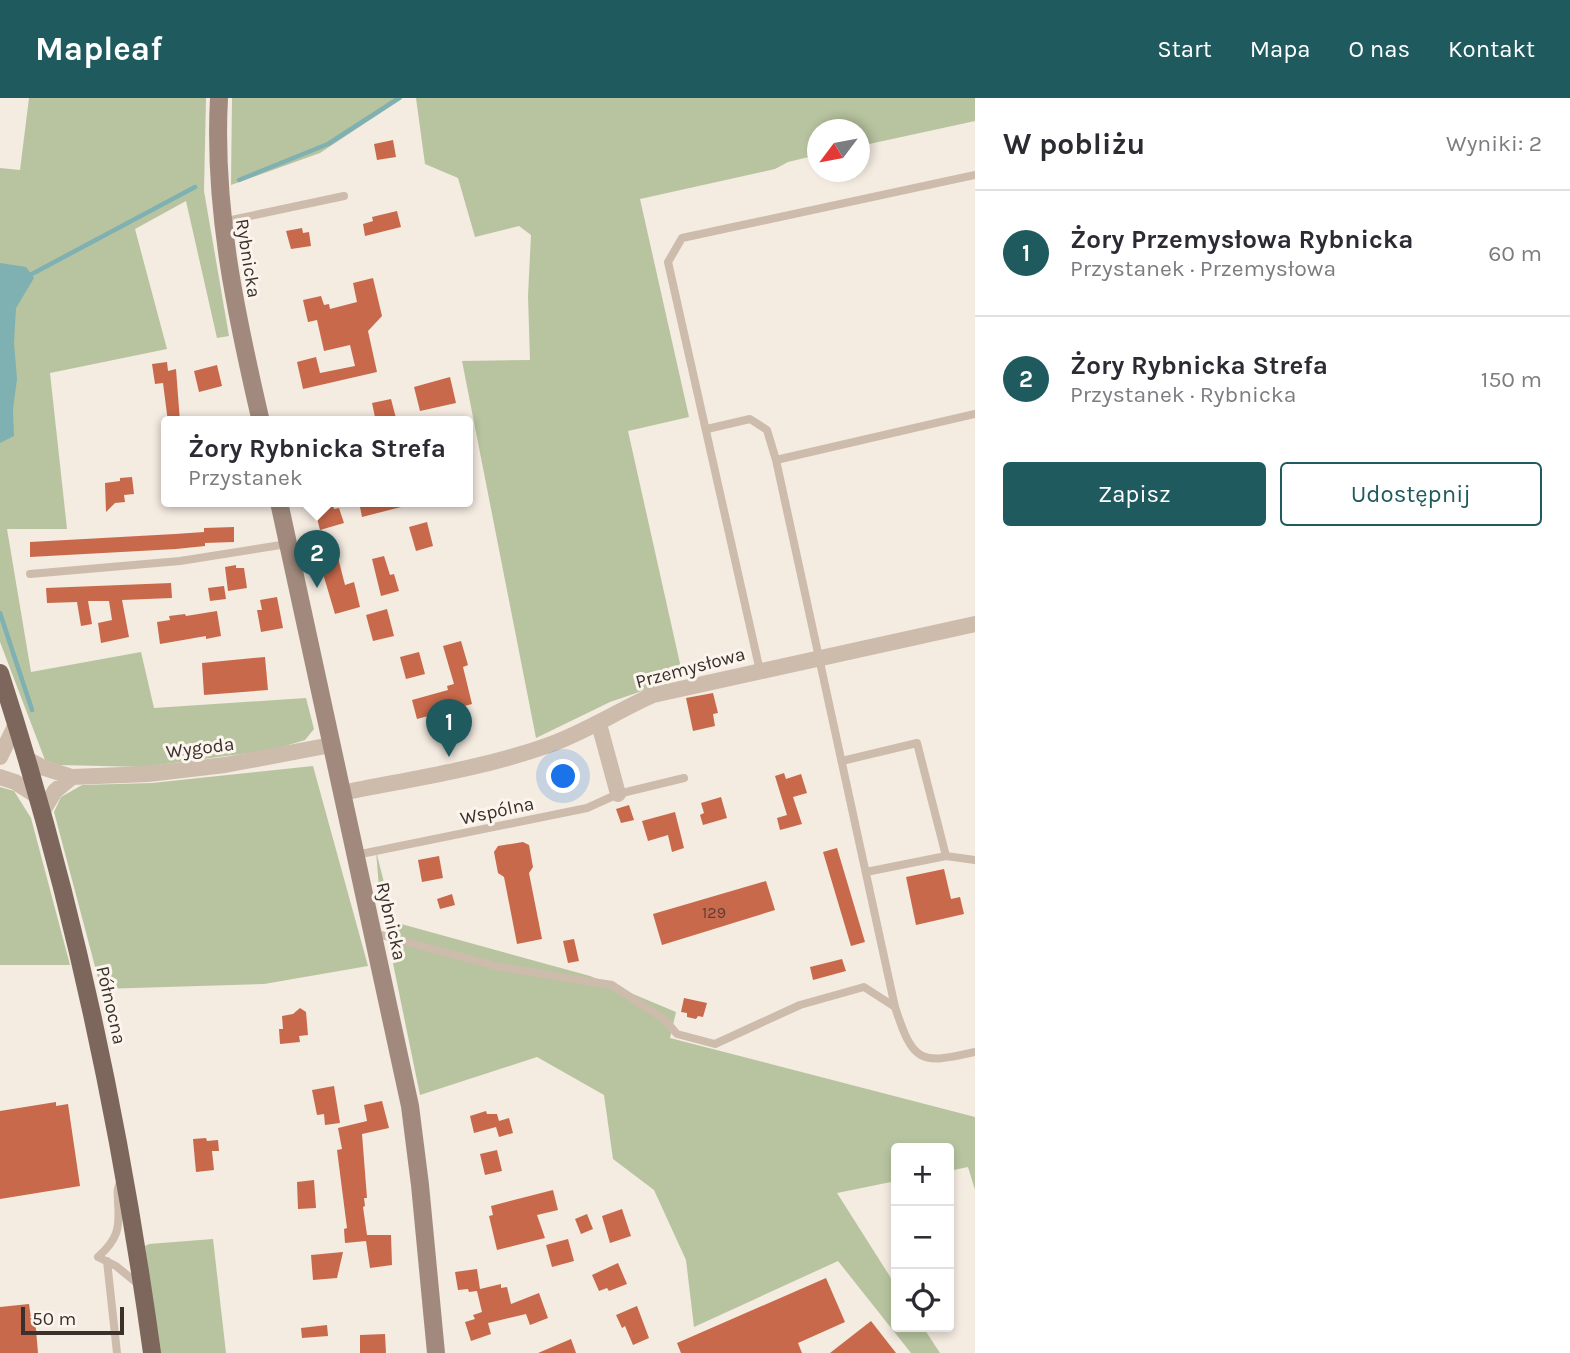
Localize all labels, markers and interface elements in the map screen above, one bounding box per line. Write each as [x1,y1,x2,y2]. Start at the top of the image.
text: Mapleaf [35,30,162,68]
text: Start [1157,35,1212,63]
text: Mapa [1250,35,1311,63]
text: O nas [1349,35,1410,63]
text: Kontakt [1448,35,1535,63]
north arrow [807,119,870,182]
text: W pobliżu [1003,126,1145,162]
text: Wyniki: 2 [1446,130,1542,157]
street label: Rybnicka [231,217,265,299]
text: Żory Przemysłowa Rybnicka [1070,224,1413,255]
text: 1 [1022,240,1030,267]
text: 60 m [1488,240,1542,267]
text: Przystanek · Przemysłowa [1070,255,1336,282]
text: Żory Rybnicka Strefa [1070,350,1328,381]
text: 2 [1019,366,1033,393]
text: 150 m [1481,366,1542,393]
text: Przystanek · Rybnicka [1070,381,1296,408]
popup [161,416,473,507]
text: Żory Rybnicka Strefa [188,433,446,464]
button: Zapisz [1003,462,1266,526]
button: Udostępnij [1280,462,1542,526]
text: Przystanek [188,464,303,491]
pin: 2 [294,530,340,588]
street label: Przemysłowa [633,643,748,693]
pin: 1 [426,699,472,757]
street label: Wygoda [165,733,235,763]
your location [546,759,580,793]
street label: Wspólna [458,792,536,830]
street label: Rybnicka [371,880,411,963]
house number: 129 [702,903,726,922]
street label: Północna [91,964,131,1047]
map controls [891,1143,954,1332]
button: + [891,1143,954,1206]
button: − [891,1206,954,1269]
button: locate [891,1269,954,1332]
scale bar [21,1304,124,1336]
text: 50 m [32,1308,76,1330]

